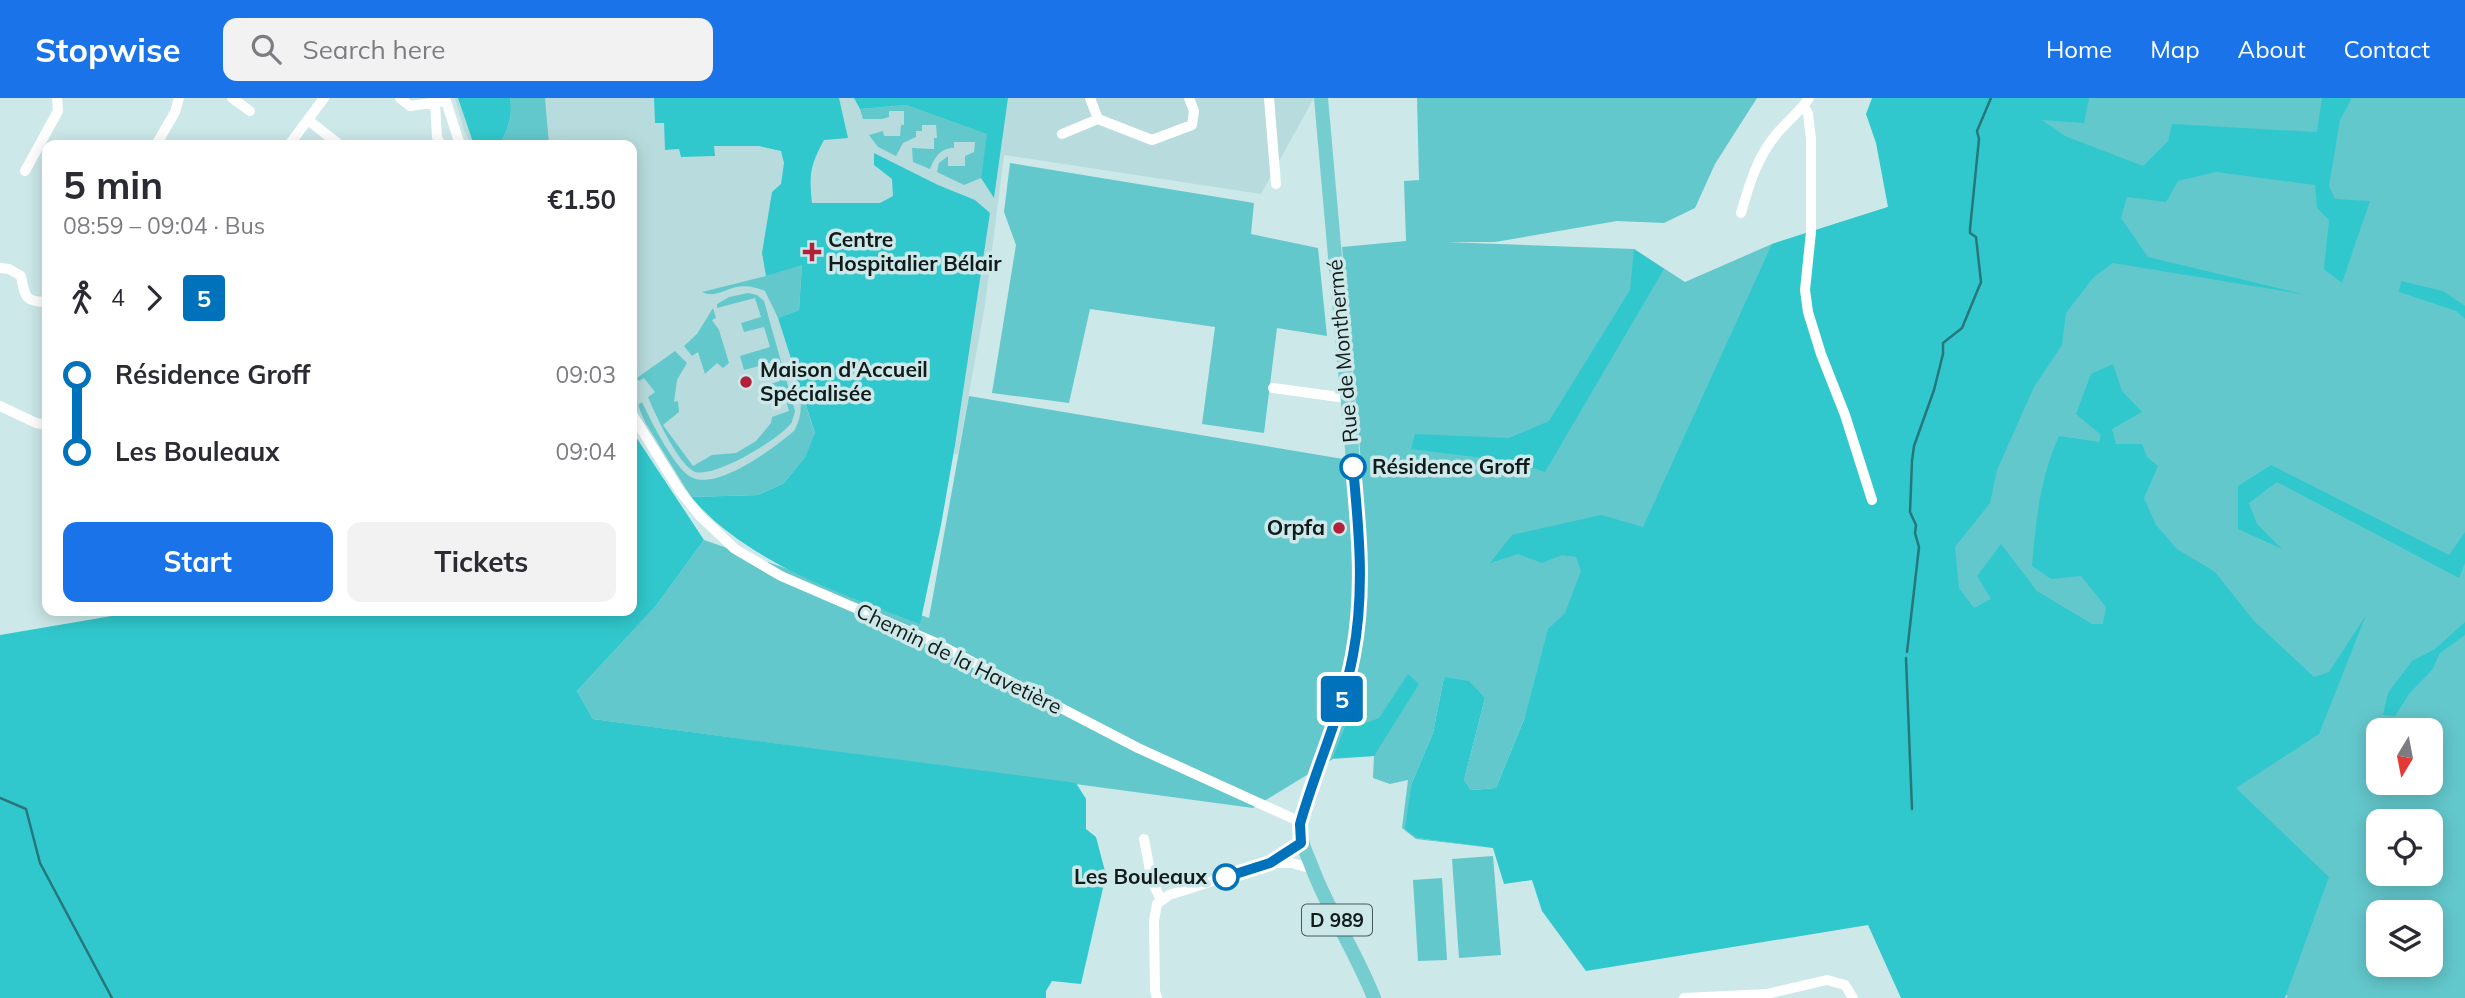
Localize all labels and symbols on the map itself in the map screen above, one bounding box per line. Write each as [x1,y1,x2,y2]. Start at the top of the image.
place label: Centre Hospitalier Bélair [828,226,1002,276]
marker: Centre Hospitalier Bélair [802,242,822,262]
street label: Rue de Monthermé [1321,258,1363,444]
place label: Maison d'Accueil Spécialisée [760,356,928,406]
marker: Maison d'Accueil Spécialisée [738,374,754,390]
place label: Résidence Groff [1372,453,1531,479]
marker: Résidence Groff [1340,454,1366,480]
place label: Orpfa [1267,514,1325,540]
marker: Orpfa [1331,520,1347,536]
street label: Chemin de la Havetière [852,597,1067,719]
line badge: 5 [1319,676,1365,722]
north arrow [2366,718,2443,794]
place label: Les Bouleaux [1074,863,1207,889]
marker: Les Bouleaux [1213,864,1239,890]
road number: D 989 [1302,904,1372,936]

